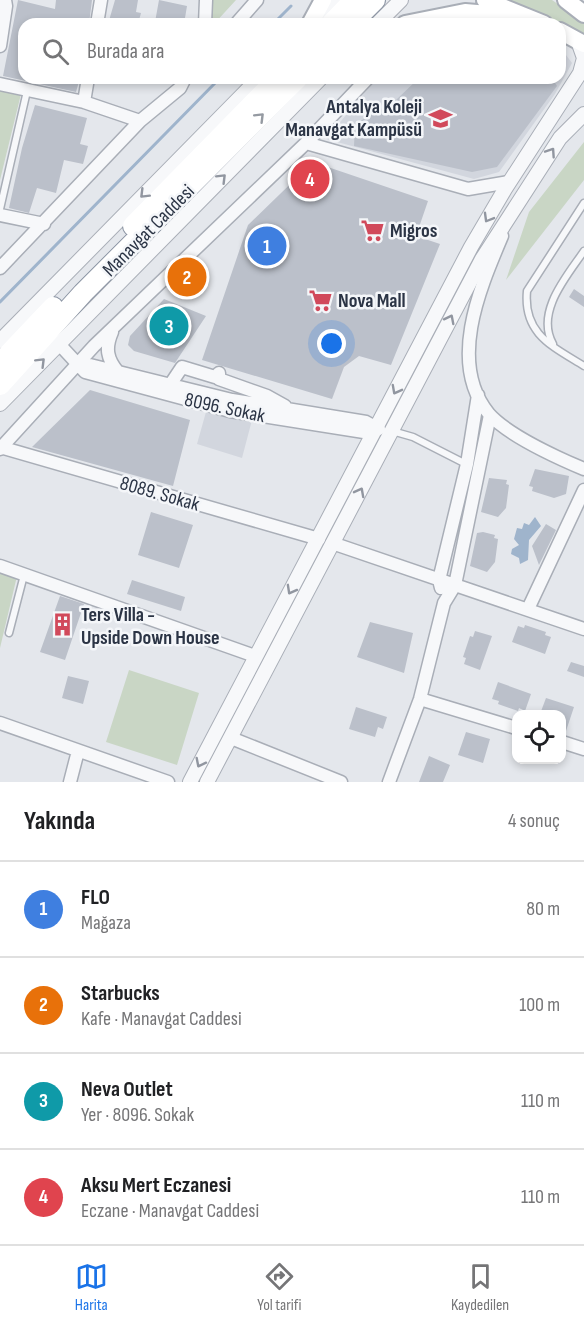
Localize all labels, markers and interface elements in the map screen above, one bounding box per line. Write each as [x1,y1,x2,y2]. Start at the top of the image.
search box [18,18,566,84]
icon: search [39,35,72,68]
text: Burada ara [87,38,164,65]
place label: Antalya Koleji Manavgat Kampüsü [285,95,422,142]
school or university icon: Antalya Koleji Manavgat Kampüsü [427,105,453,131]
one-way arrow [253,113,264,123]
one-way arrow [544,148,555,159]
pin: 4 [290,156,330,201]
one-way arrow [214,174,225,185]
street label: Manavgat Caddesi [98,180,200,282]
one-way arrow [141,187,152,198]
one-way arrow [484,212,495,222]
supermarket icon: Migros [359,217,385,243]
place label: Migros [390,219,438,243]
pin: 1 [248,224,286,268]
pin: 2 [168,254,207,300]
supermarket icon: Nova Mall [307,287,333,313]
place label: Nova Mall [338,289,406,313]
pin: 3 [150,304,188,348]
one-way arrow [443,315,454,325]
your location [317,329,346,358]
one-way arrow [34,358,45,369]
one-way arrow [392,384,403,394]
street label: 8096. Sokak [182,388,268,428]
street label: 8089. Sokak [117,471,203,517]
one-way arrow [353,488,364,498]
one-way arrow [287,584,298,595]
place label: Ters Villa - Upside Down House [81,603,220,650]
building icon: Ters Villa - Upside Down House [50,612,76,638]
map controls [512,710,566,764]
button: locate [512,710,566,764]
one-way arrow [196,756,207,767]
text: Yakında [24,806,95,837]
text: 4 sonuç [508,809,560,833]
text: FLO [81,884,110,911]
text: 1 [40,897,47,921]
text: 80 m [526,897,560,921]
text: Mağaza [81,911,131,935]
text: Starbucks [81,980,160,1007]
text: 2 [39,993,48,1017]
text: 100 m [519,993,560,1017]
text: Kafe · Manavgat Caddesi [81,1007,242,1031]
text: Neva Outlet [81,1076,173,1103]
text: 3 [39,1089,48,1113]
text: 110 m [521,1089,560,1113]
text: Yer · 8096. Sokak [81,1103,194,1127]
text: Aksu Mert Eczanesi [81,1172,231,1199]
text: 4 [39,1185,48,1209]
text: 110 m [521,1185,560,1209]
text: Eczane · Manavgat Caddesi [81,1199,259,1223]
tab: Harita [75,1260,108,1315]
tab: Yol tarifi [257,1260,301,1315]
tab: Kaydedilen [451,1260,509,1315]

